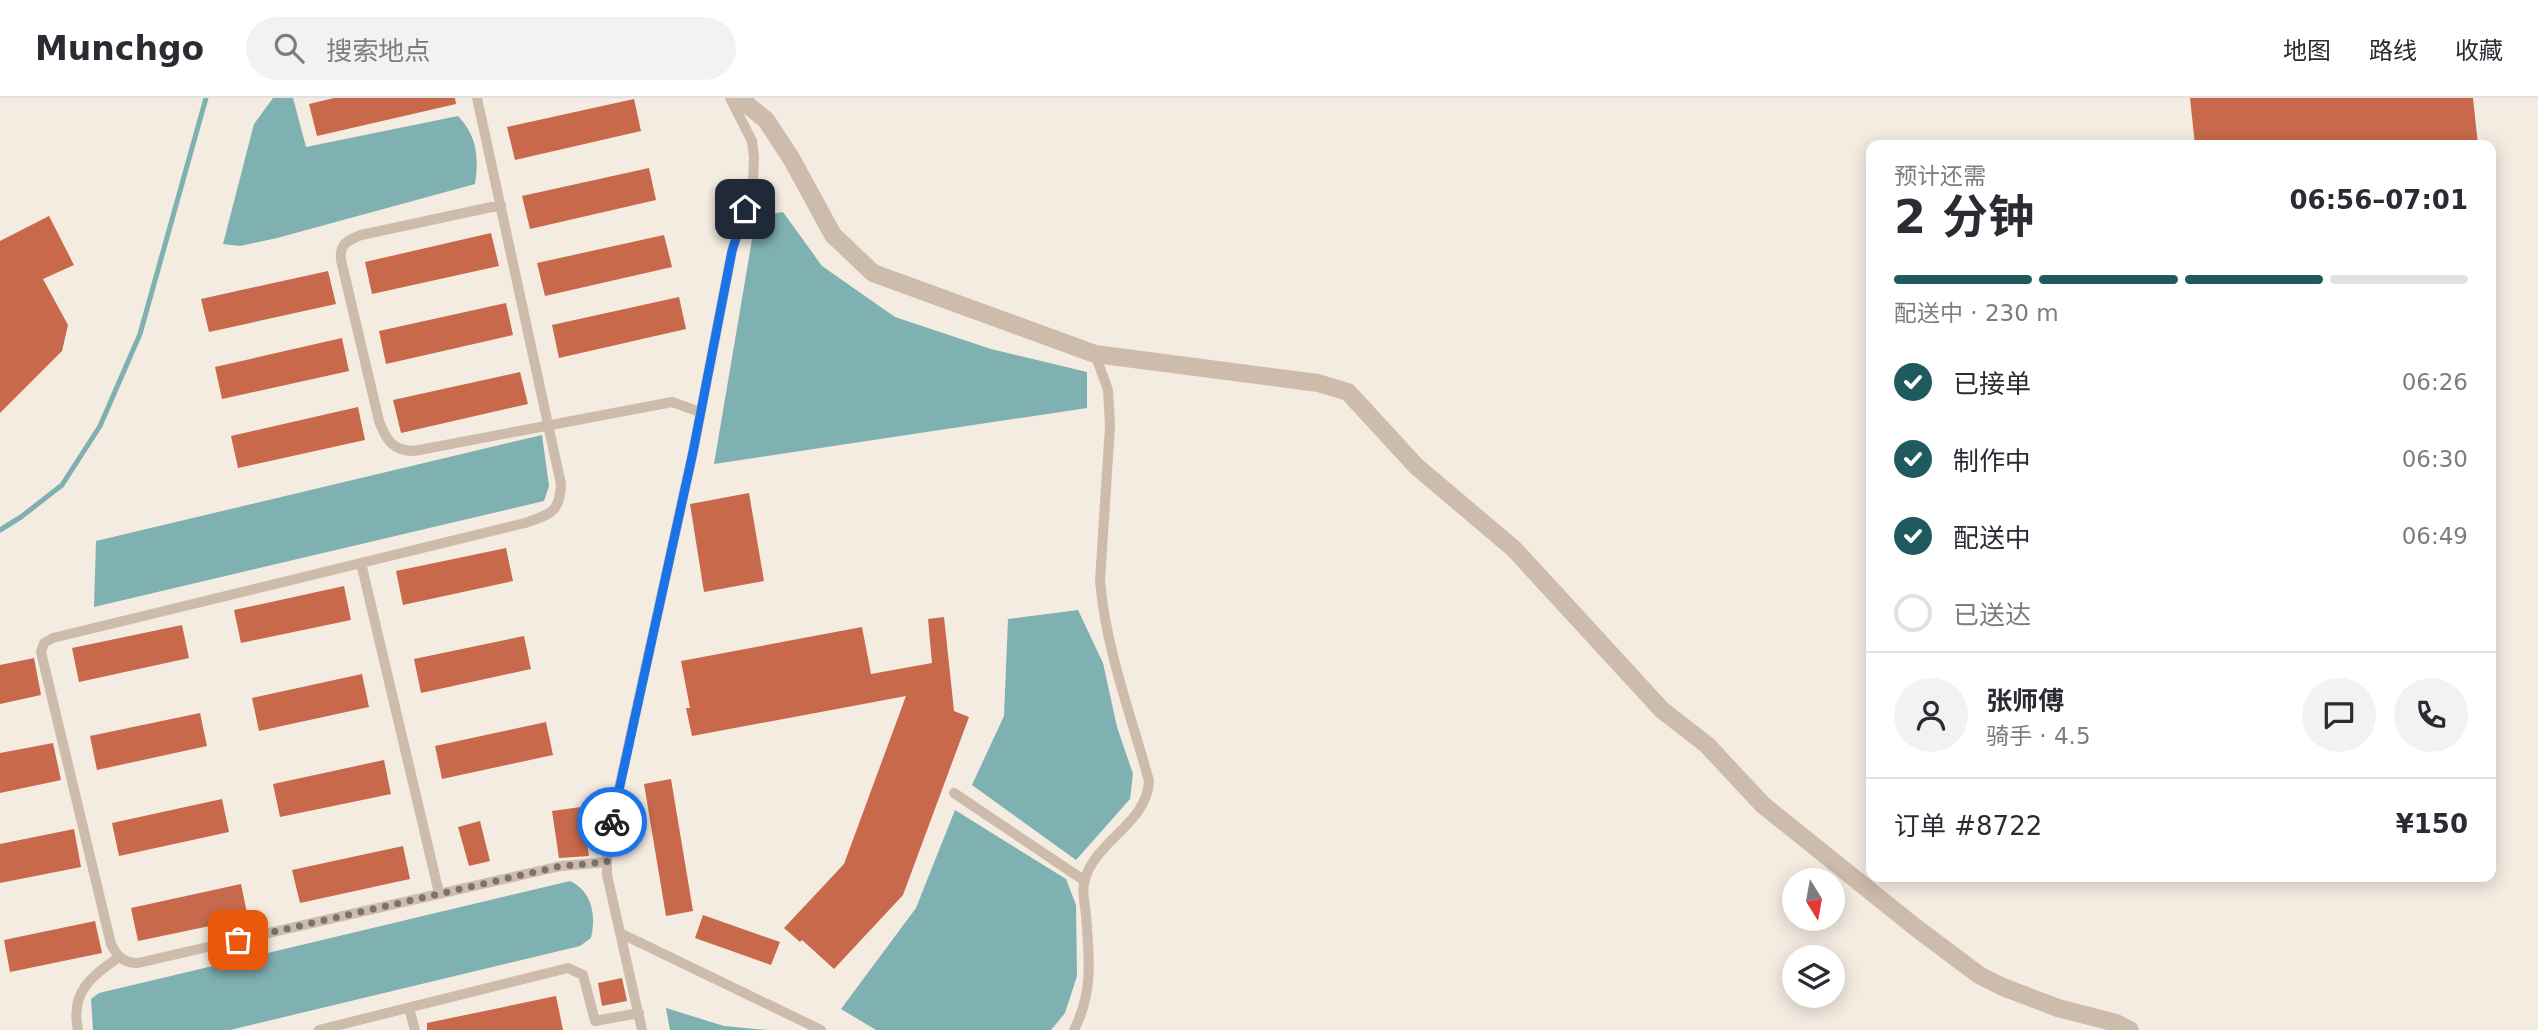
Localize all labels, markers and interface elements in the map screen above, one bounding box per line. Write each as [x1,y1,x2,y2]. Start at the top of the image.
search box [246,17,736,80]
text: Munchgo [35,29,204,68]
icon: search [270,29,308,67]
text: 搜索地点 [326,36,430,66]
text: 地图 [2283,37,2331,65]
text: 路线 [2369,37,2417,65]
text: 收藏 [2455,37,2503,65]
text: 预计还需 [1894,163,1986,189]
pin [715,179,775,239]
text: 06:56–07:01 [2289,185,2468,215]
icon: home [726,190,764,228]
text: 2 分钟 [1894,190,2034,244]
text: 配送中 · 230 m [1894,300,2059,326]
icon: check [1894,363,1932,401]
text: 已接单 [1953,369,2031,399]
text: 06:26 [2402,369,2468,395]
icon: check [1894,440,1932,478]
text: 制作中 [1953,446,2031,476]
text: 06:30 [2402,446,2468,472]
icon: check [1894,517,1932,555]
text: 配送中 [1953,523,2031,553]
text: 06:49 [2402,523,2468,549]
text: 已送达 [1953,600,2031,630]
button: person [1894,678,1968,752]
button: chat [2302,678,2376,752]
button: phone [2394,678,2468,752]
text: 张师傅 [1986,686,2064,716]
text: 骑手 · 4.5 [1986,723,2091,749]
courier [577,787,647,857]
icon: bike [593,803,631,841]
text: ¥150 [2396,809,2468,839]
text: 订单 #8722 [1894,811,2042,841]
north arrow [1782,868,1844,931]
map controls [1782,868,1845,1008]
pin [208,910,268,970]
icon: bag [219,921,257,959]
button: layers [1782,945,1845,1008]

